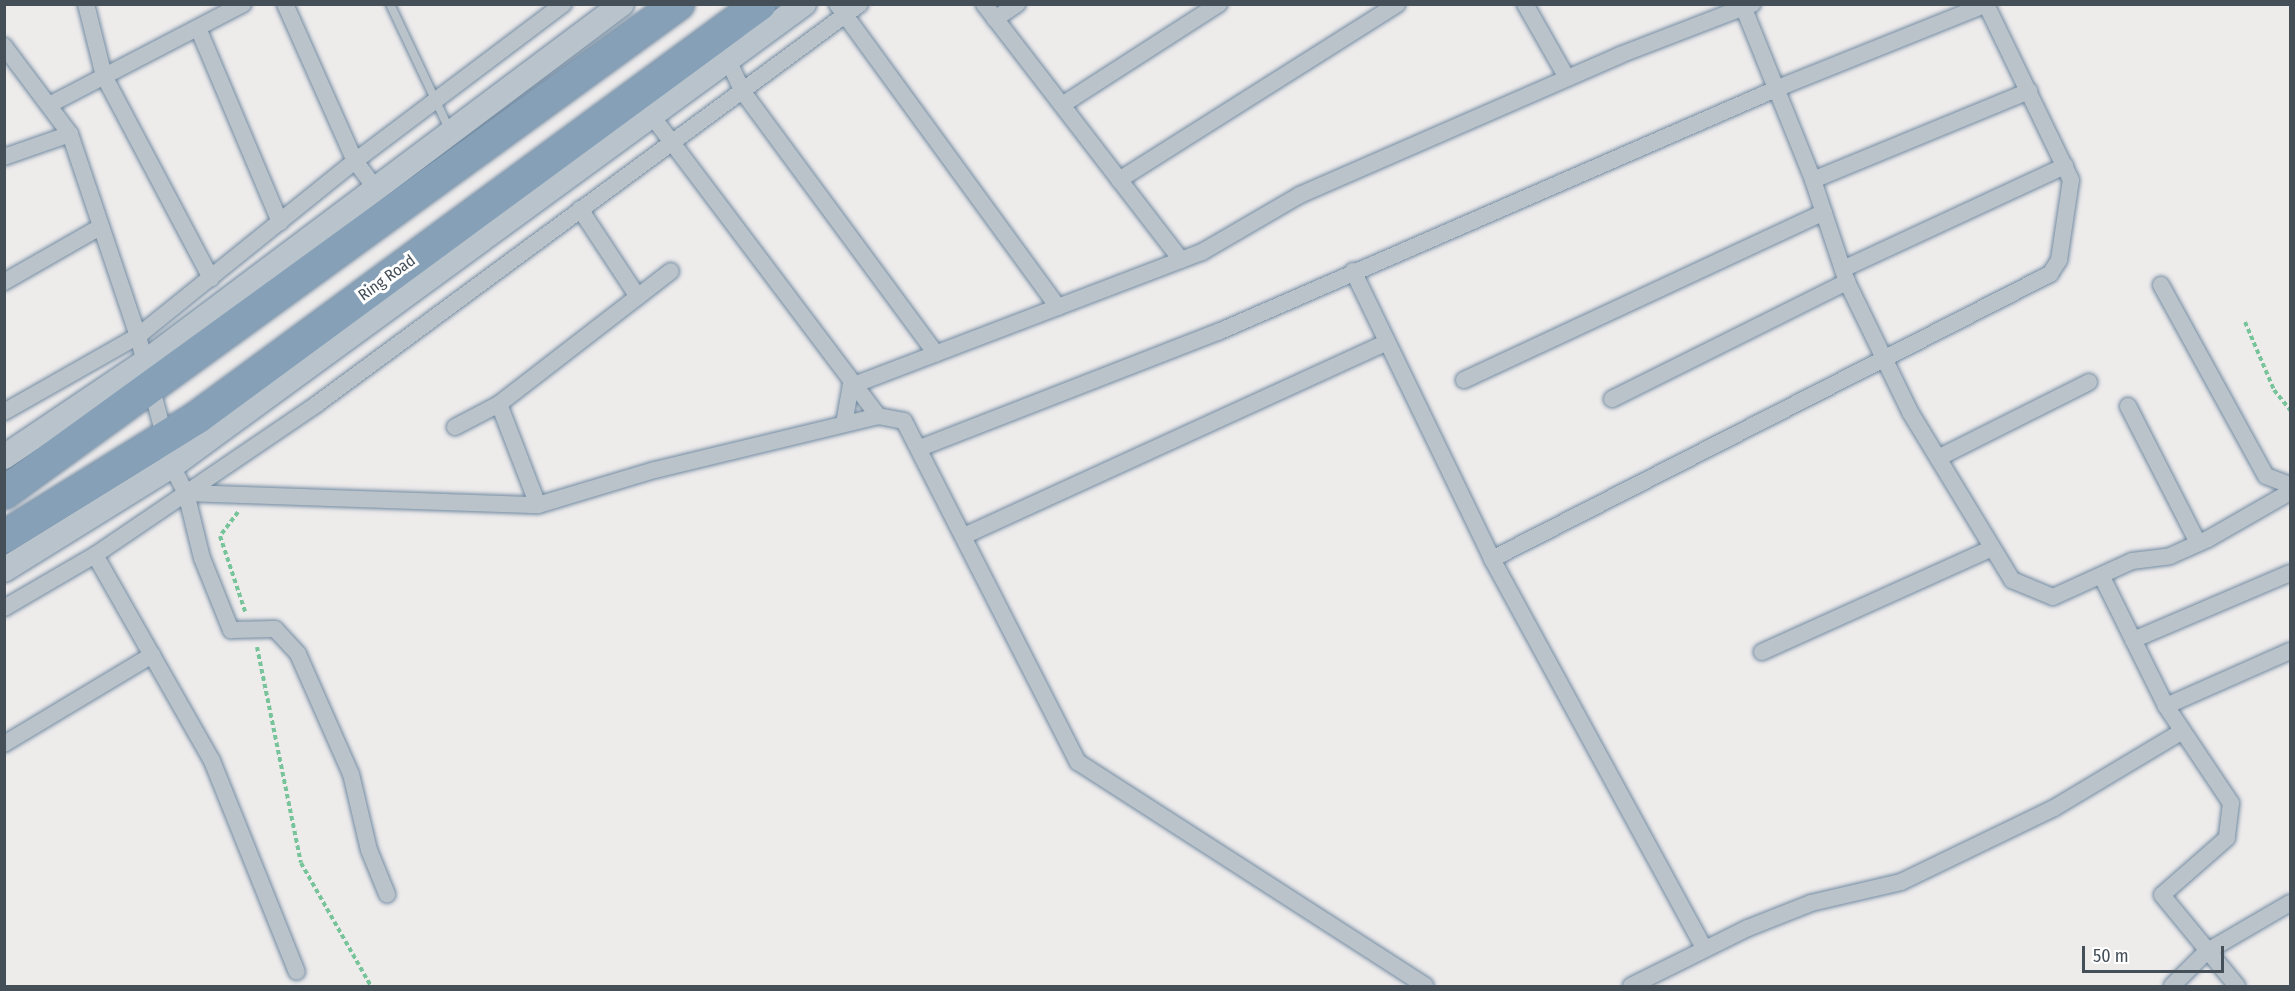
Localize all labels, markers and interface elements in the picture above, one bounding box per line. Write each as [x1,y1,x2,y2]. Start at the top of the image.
street label: Ring Road [355,251,419,305]
scale bar [2085,934,2228,972]
text: 50 m [2093,945,2129,967]

